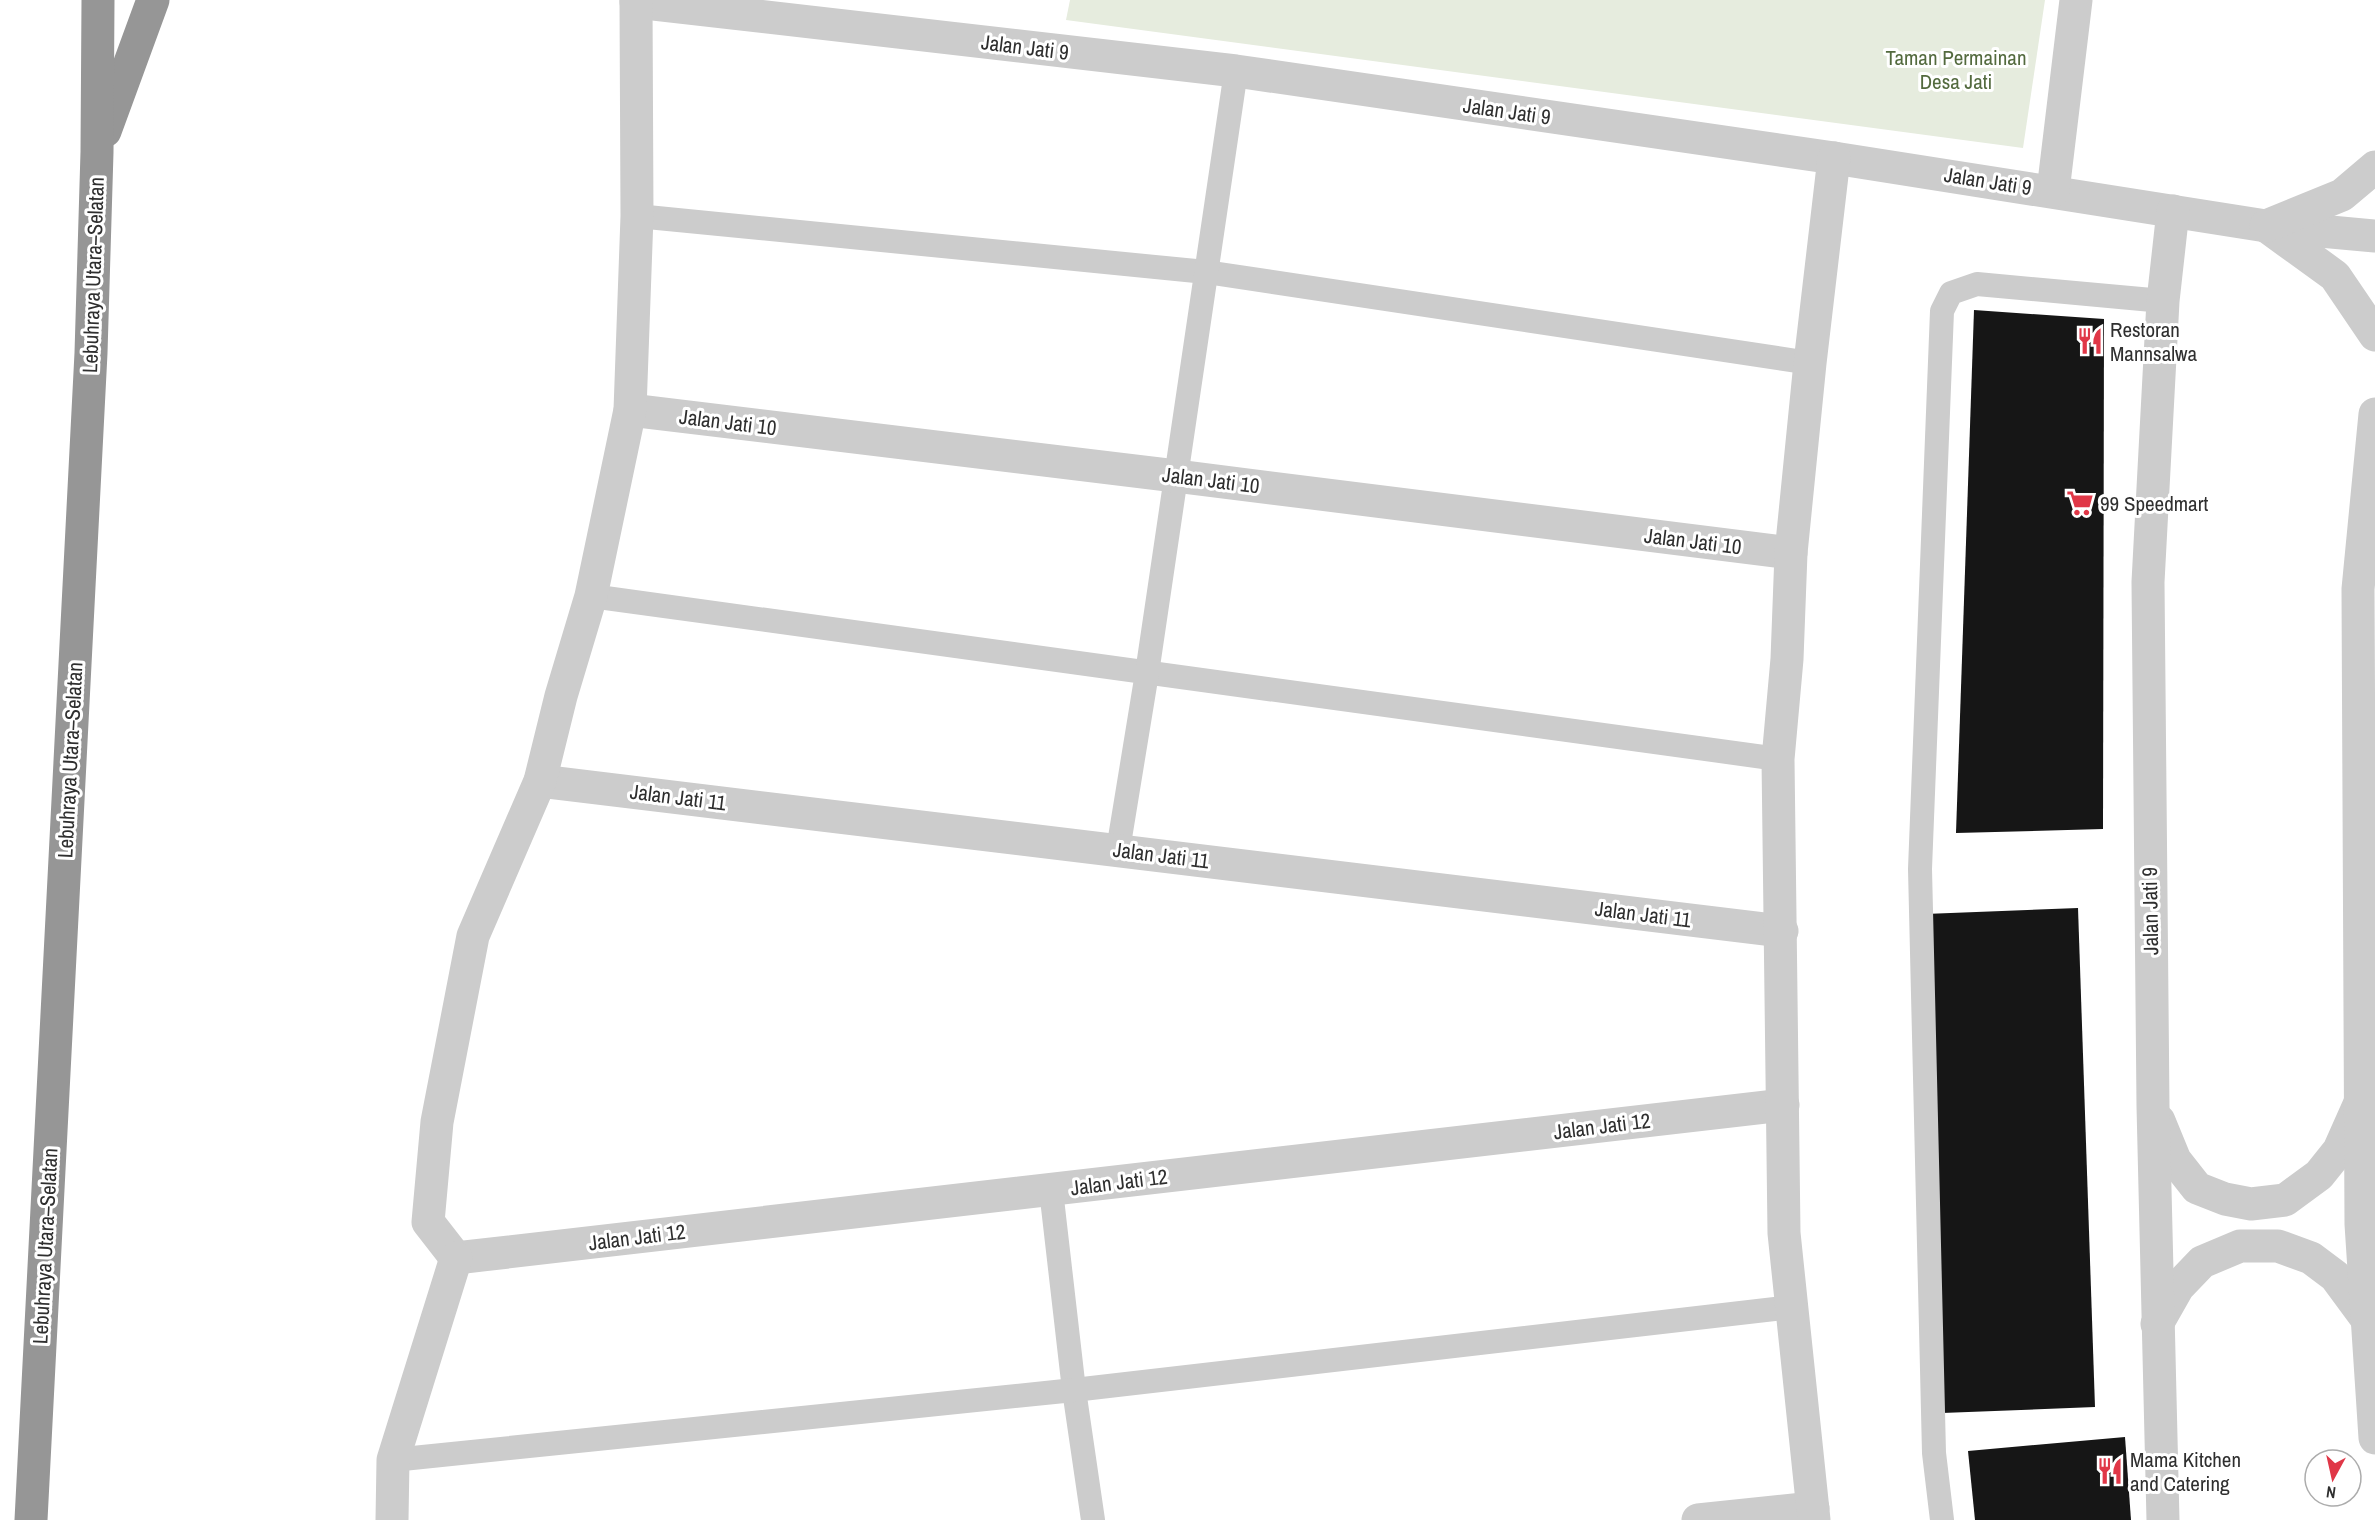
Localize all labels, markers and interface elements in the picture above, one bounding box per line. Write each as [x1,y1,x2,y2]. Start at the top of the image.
street label: Jalan Jati 9 [980,27,1070,67]
park label: Taman Permainan Desa Jati [1885,43,2027,96]
street label: Jalan Jati 9 [1461,91,1553,131]
street label: Jalan Jati 9 [1942,160,2034,202]
street label: Lebuhraya Utara–Selatan [75,176,111,374]
place label: Restoran Mannsalwa [2110,315,2198,368]
restaurant icon: Restoran Mannsalwa [2075,326,2105,356]
street label: Jalan Jati 10 [678,402,778,442]
street label: Jalan Jati 10 [1161,460,1261,500]
supermarket icon: 99 Speedmart [2065,488,2095,518]
place label: 99 Speedmart [2100,489,2208,518]
street label: Jalan Jati 10 [1643,521,1743,561]
street label: Lebuhraya Utara–Selatan [50,661,90,859]
street label: Jalan Jati 11 [628,777,728,817]
street label: Jalan Jati 11 [1111,835,1211,875]
street label: Jalan Jati 9 [2135,867,2165,955]
street label: Jalan Jati 11 [1593,894,1693,934]
street label: Jalan Jati 12 [1552,1106,1652,1146]
street label: Lebuhraya Utara–Selatan [25,1147,65,1345]
street label: Jalan Jati 12 [1069,1162,1169,1202]
street label: Jalan Jati 12 [587,1217,687,1257]
place label: Mama Kitchen and Catering [2130,1445,2241,1498]
north arrow [2303,1448,2363,1508]
restaurant icon: Mama Kitchen and Catering [2095,1456,2125,1486]
text: N [2325,1481,2337,1504]

